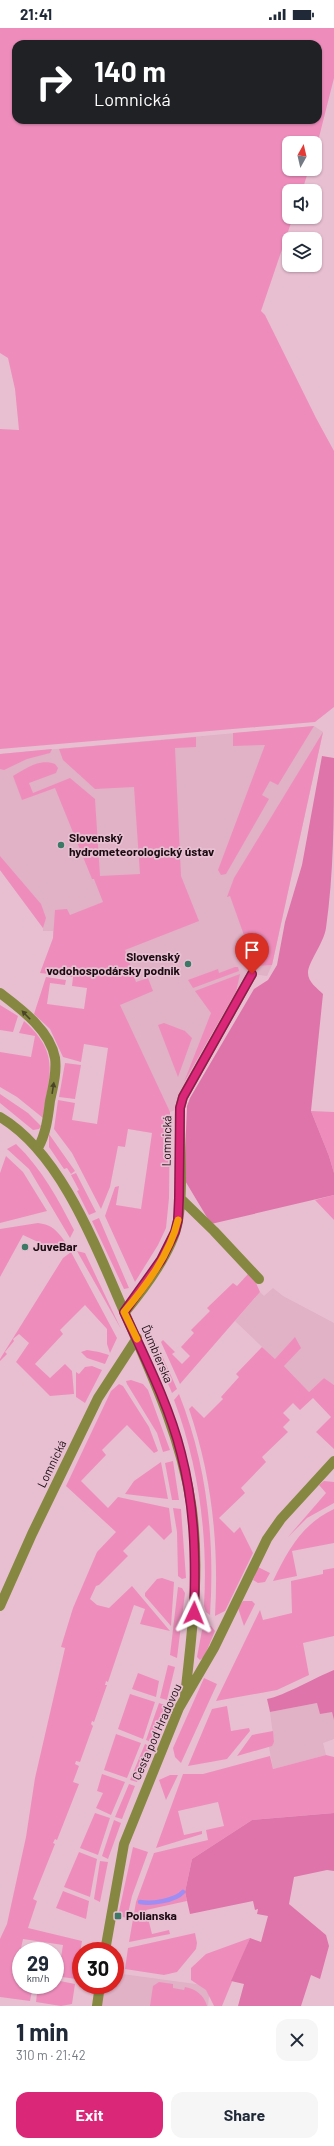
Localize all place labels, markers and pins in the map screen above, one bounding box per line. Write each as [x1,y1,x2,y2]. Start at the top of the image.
place label: Slovenský hydrometeorologický ústav [69,830,214,858]
marker: Slovenský hydrometeorologický ústav [56,840,66,850]
pin [235,933,269,974]
place label: Slovenský vodohospodársky podnik [47,949,181,977]
marker: Slovenský vodohospodársky podnik [183,959,193,969]
place label: JuveBar [33,1239,78,1253]
marker: JuveBar [20,1242,30,1252]
place label: Polianska [126,1908,177,1922]
marker: Polianska [113,1911,123,1921]

